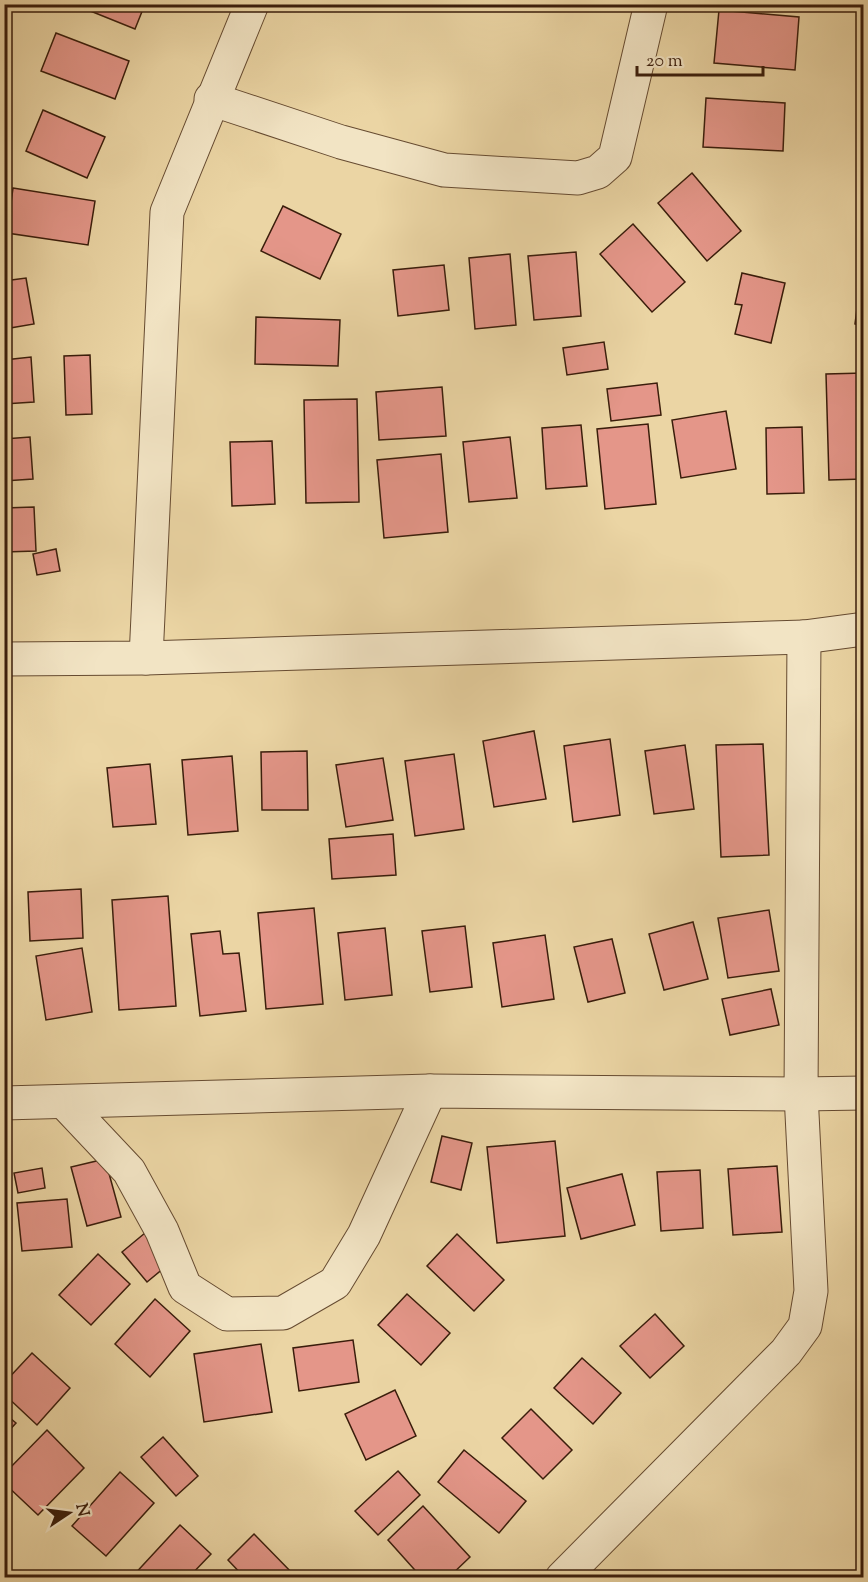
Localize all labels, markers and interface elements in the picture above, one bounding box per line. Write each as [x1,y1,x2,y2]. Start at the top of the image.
scale bar [637,39,763,77]
text: 20 m [646,49,683,75]
north arrow [39,1483,99,1543]
text: N [69,1501,94,1519]

